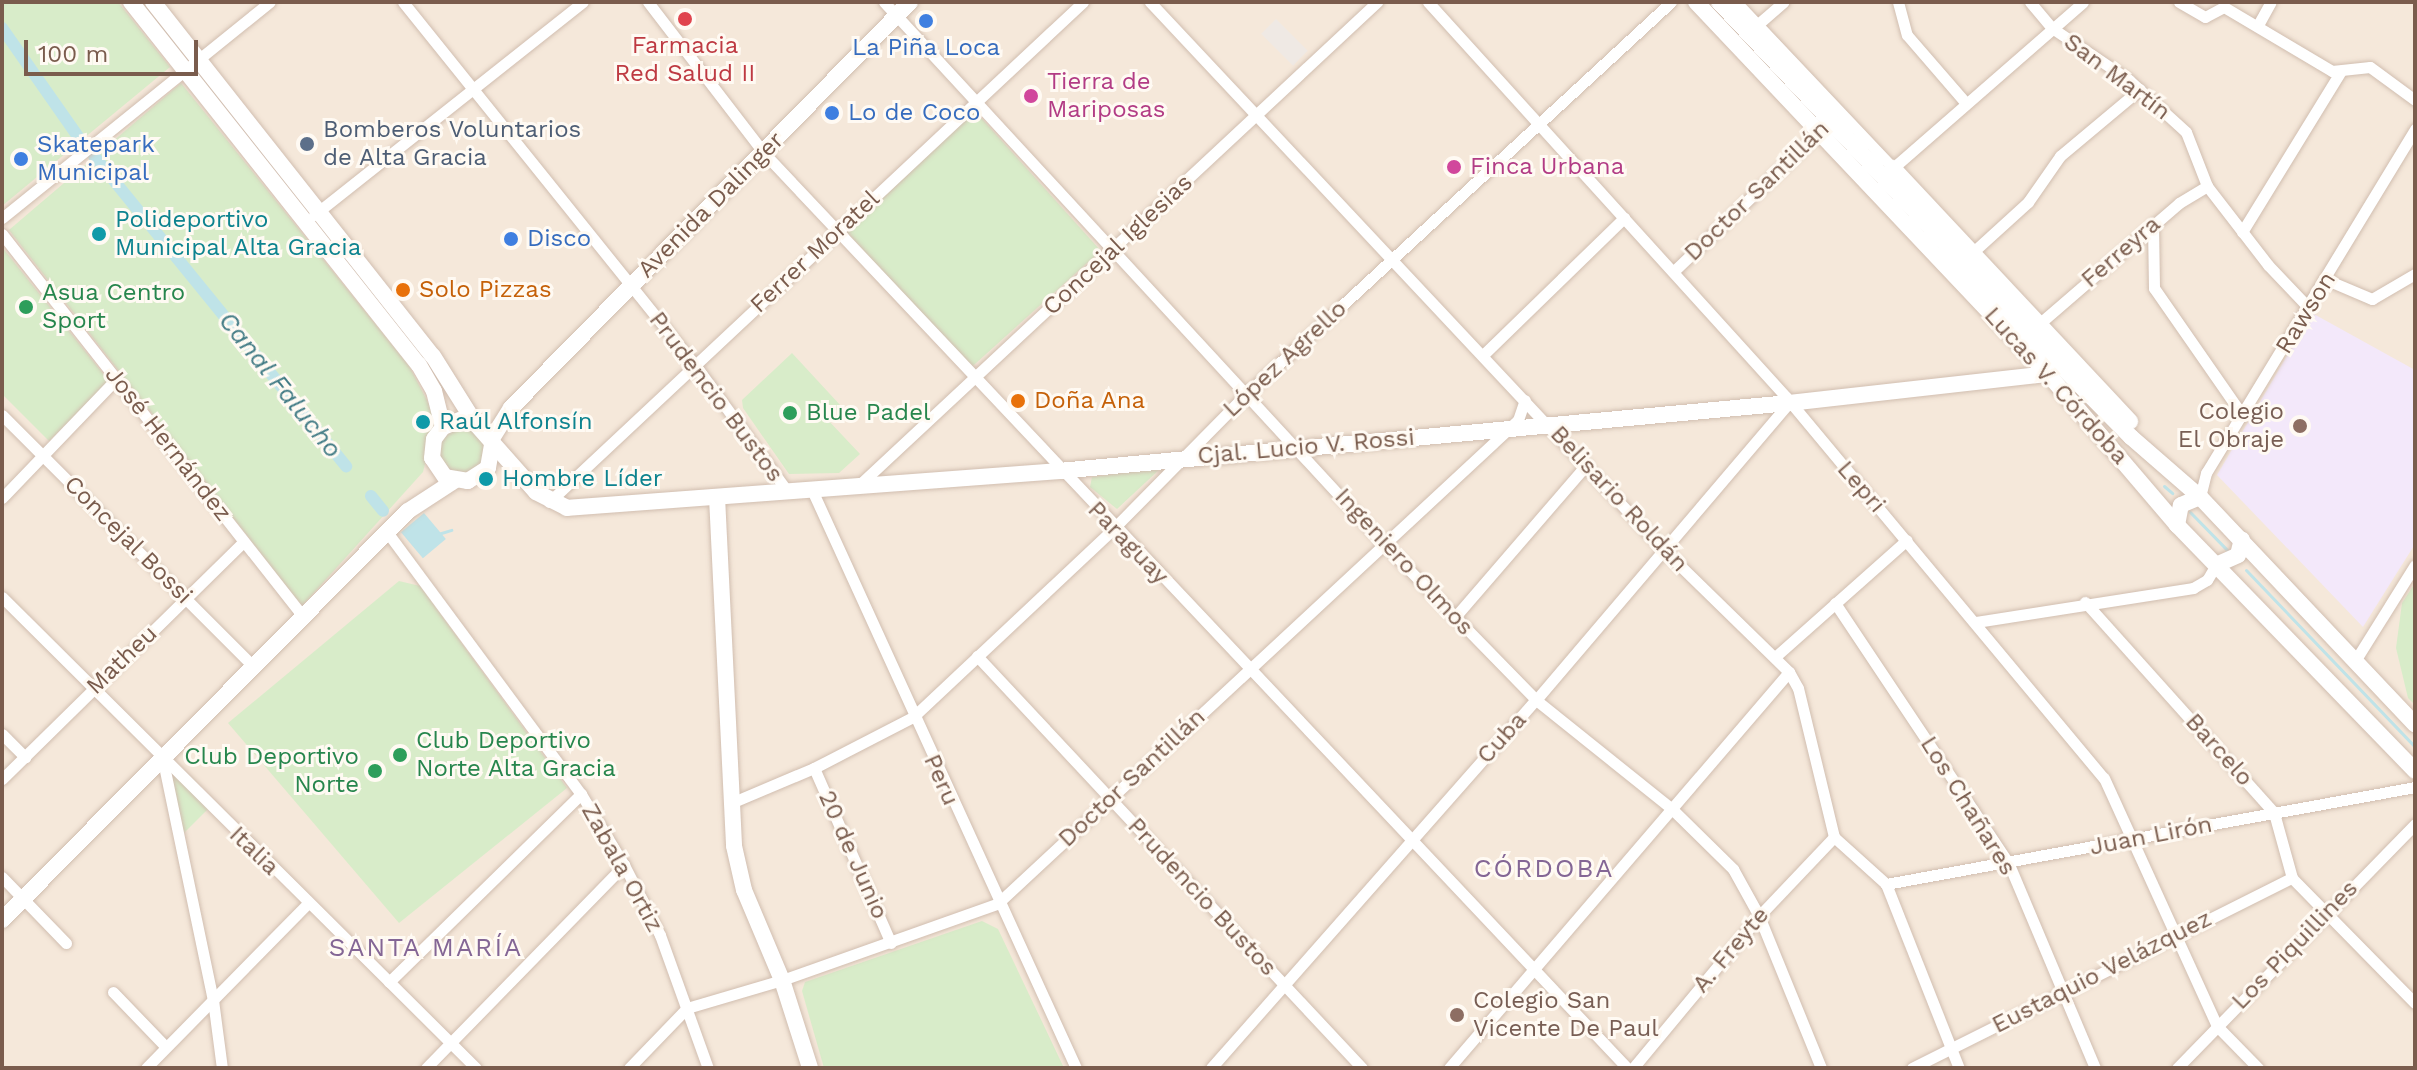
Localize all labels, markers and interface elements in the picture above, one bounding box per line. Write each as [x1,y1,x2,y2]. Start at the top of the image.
marker: Farmacia Red Salud II [676,10,694,28]
marker: La Piña Loca [917,12,935,30]
scale bar [28,24,202,74]
street label: San Martín [2058,28,2176,126]
place label: Farmacia Red Salud II [615,32,755,88]
place label: La Piña Loca [851,34,1001,62]
text: 100 m [38,40,108,68]
place label: Tierra de Mariposas [1047,68,1165,124]
marker: Tierra de Mariposas [1022,87,1040,105]
place label: Lo de Coco [848,99,980,127]
marker: Lo de Coco [823,104,841,122]
street label: Doctor Santillán [1678,114,1836,268]
place label: Bomberos Voluntarios de Alta Gracia [323,116,582,172]
street label: Avenida Dalinger [632,126,790,284]
place label: Skatepark Municipal [37,131,155,187]
marker: Bomberos Voluntarios de Alta Gracia [298,135,316,153]
marker: Skatepark Municipal [12,150,30,168]
place label: Finca Urbana [1470,153,1625,181]
marker: Finca Urbana [1445,158,1463,176]
street label: Concejal Iglesias [1037,168,1199,322]
street label: Ferrer Moratel [744,185,886,319]
place label: Polideportivo Municipal Alta Gracia [115,206,364,262]
street label: Ferreyra [2076,210,2166,294]
marker: Polideportivo Municipal Alta Gracia [90,225,108,243]
place label: Disco [527,225,591,253]
marker: Disco [502,230,520,248]
street label: Rawson [2270,267,2342,359]
place label: Solo Pizzas [419,276,552,304]
place label: Asua Centro Sport [42,279,186,335]
marker: Solo Pizzas [394,281,412,299]
street label: López Agrello [1217,294,1353,424]
marker: Asua Centro Sport [17,298,35,316]
street label: Lucas V. Córdoba [1978,301,2134,471]
water label: Canal Falucho [211,305,349,465]
street label: Prudencio Bustos [643,306,789,488]
street label: José Hernández [99,361,237,527]
place label: Doña Ana [1034,387,1147,415]
marker: Doña Ana [1009,392,1027,410]
place label: Colegio El Obraje [2177,398,2284,454]
place label: Blue Padel [806,399,930,427]
marker: Blue Padel [781,404,799,422]
place label: Raúl Alfonsín [439,408,594,436]
marker: Raúl Alfonsín [414,413,432,431]
marker: Colegio El Obraje [2291,417,2309,435]
street label: Belisario Roldán [1544,420,1694,578]
street label: Cjal. Lucio V. Rossi [1196,423,1416,471]
street label: Lepri [1831,455,1891,519]
place label: Hombre Líder [502,465,663,493]
street label: Concejal Bossi [58,470,198,610]
marker: Hombre Líder [477,470,495,488]
street label: Ingeniero Olmos [1328,482,1480,642]
street label: Paraguay [1081,496,1175,590]
street label: Matheu [81,619,163,701]
street label: Doctor Santillán [1052,702,1212,854]
street label: Cuba [1471,706,1533,770]
street label: Barcelo [2179,708,2259,792]
place label: Club Deportivo Norte Alta Gracia [416,727,617,783]
street label: Los Chañares [1914,731,2022,881]
place label: Club Deportivo Norte [184,743,359,799]
marker: Club Deportivo Norte Alta Gracia [391,746,409,764]
street label: Peru [917,750,965,810]
marker: Club Deportivo Norte [366,762,384,780]
street label: 20 de Junio [812,786,894,924]
street label: Zabala Ortiz [575,799,669,937]
street label: Juan Lirón [2087,810,2215,862]
street label: Prudencio Bustos [1121,812,1283,982]
street label: Italia [223,820,285,882]
district label: CÓRDOBA [1474,853,1614,885]
street label: Los Piquillines [2226,874,2364,1016]
street label: A. Freyte [1687,901,1775,999]
street label: Eustaquio Velázquez [1987,904,2217,1040]
district label: SANTA MARÍA [328,932,524,964]
place label: Colegio San Vicente De Paul [1473,987,1659,1043]
marker: Colegio San Vicente De Paul [1448,1006,1466,1024]

